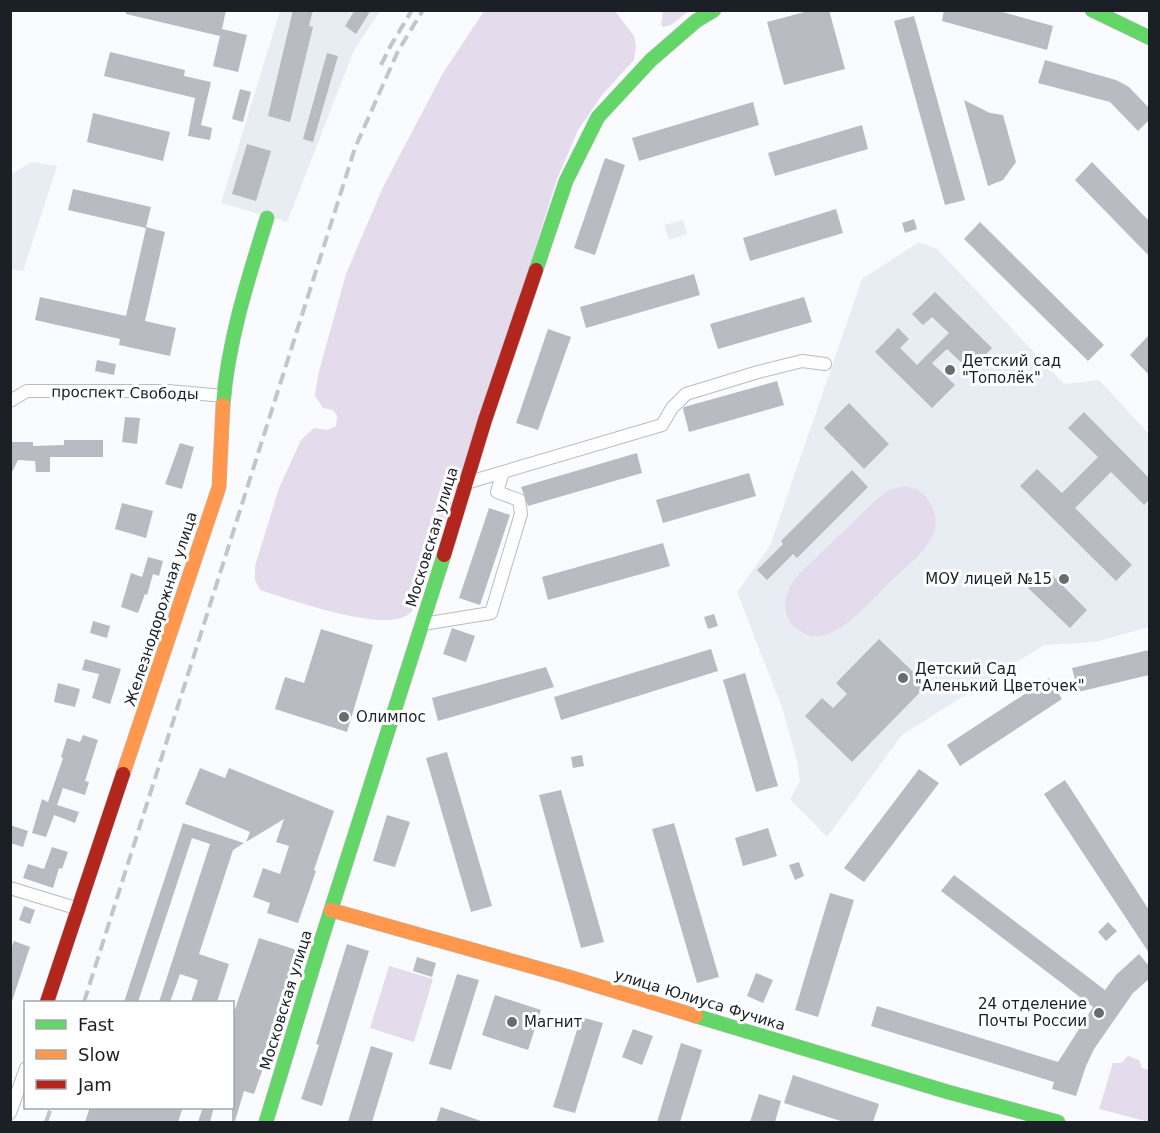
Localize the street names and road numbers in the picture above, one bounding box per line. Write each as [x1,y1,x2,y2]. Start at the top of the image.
street label: проспект Свободы [51,383,199,403]
street label: Московская улица [402,465,462,609]
street label: Железнодорожная улица [121,510,201,708]
street label: Московская улица [256,928,316,1072]
street label: улица Юлиуса Фучика [612,965,788,1035]

